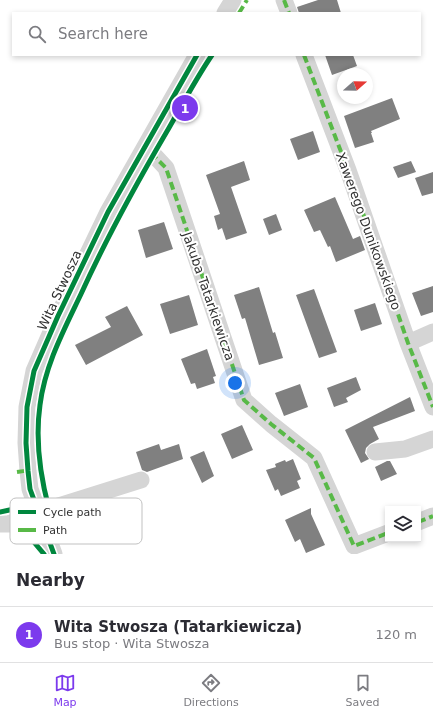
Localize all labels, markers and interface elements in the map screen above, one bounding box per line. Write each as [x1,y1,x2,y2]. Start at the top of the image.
search box [12,12,421,56]
icon: search [26,23,48,45]
text: Search here [58,25,148,43]
north arrow [337,68,373,104]
pin: 1 [172,93,198,123]
street label: Xawerego Dunikowskiego [333,150,404,312]
street label: Jakuba Tatarkiewicza [179,229,238,362]
street label: Wita Stwosza [34,248,85,333]
your location [225,373,245,393]
legend [10,498,142,544]
text: Cycle path [43,506,102,519]
map controls [385,506,421,542]
button: layers [385,506,421,542]
text: Path [43,524,67,537]
text: Nearby [16,570,85,590]
text: Wita Stwosza (Tatarkiewicza) [54,618,302,636]
text: 1 [24,627,34,642]
text: 120 m [375,627,417,642]
text: Bus stop · Wita Stwosza [54,636,209,651]
tab: Map [53,672,77,709]
tab: Directions [183,672,239,709]
tab: Saved [346,672,380,709]

